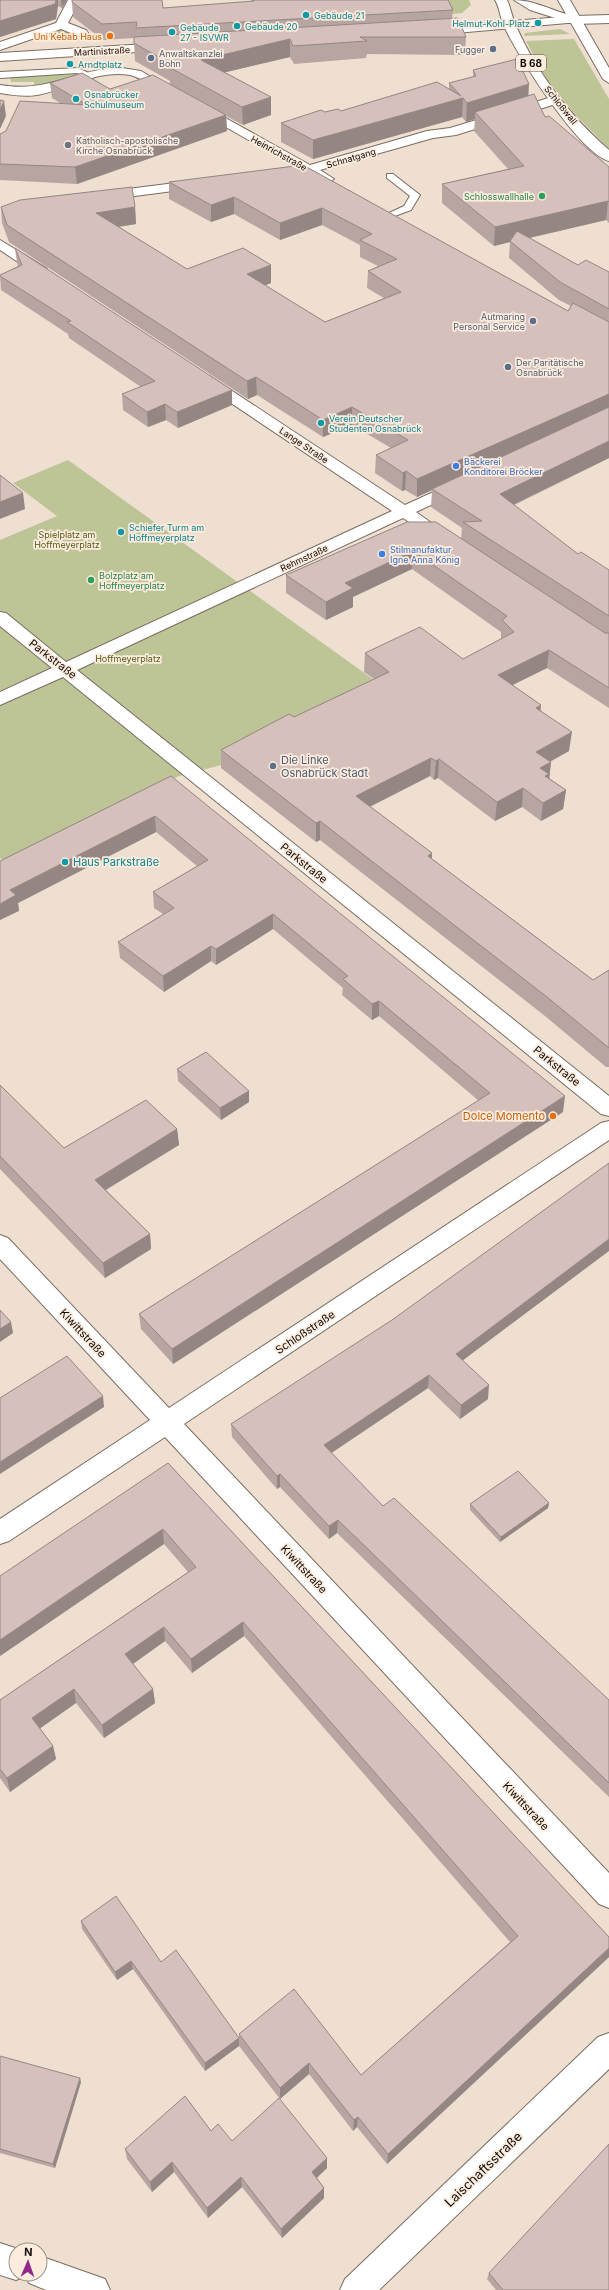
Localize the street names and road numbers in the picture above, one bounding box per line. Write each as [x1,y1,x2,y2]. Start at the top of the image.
street label: Martinistraße [74,44,130,58]
road number: B 68 [516,55,546,71]
street label: Schloßwall [542,84,580,126]
street label: Heinrichstraße [249,133,309,173]
street label: Schnatgang [325,146,377,170]
street label: Lange Straße [277,425,331,465]
street label: Rehmstraße [279,542,329,574]
street label: Parkstraße [26,636,80,682]
street label: Parkstraße [278,840,330,886]
street label: Parkstraße [531,1043,583,1089]
street label: Kiwittstraße [57,1306,109,1360]
street label: Schloßstraße [273,1307,337,1357]
street label: Kiwittstraße [278,1542,330,1596]
street label: Kiwittstraße [500,1779,552,1833]
street label: Laischaftsstraße [441,2128,525,2210]

